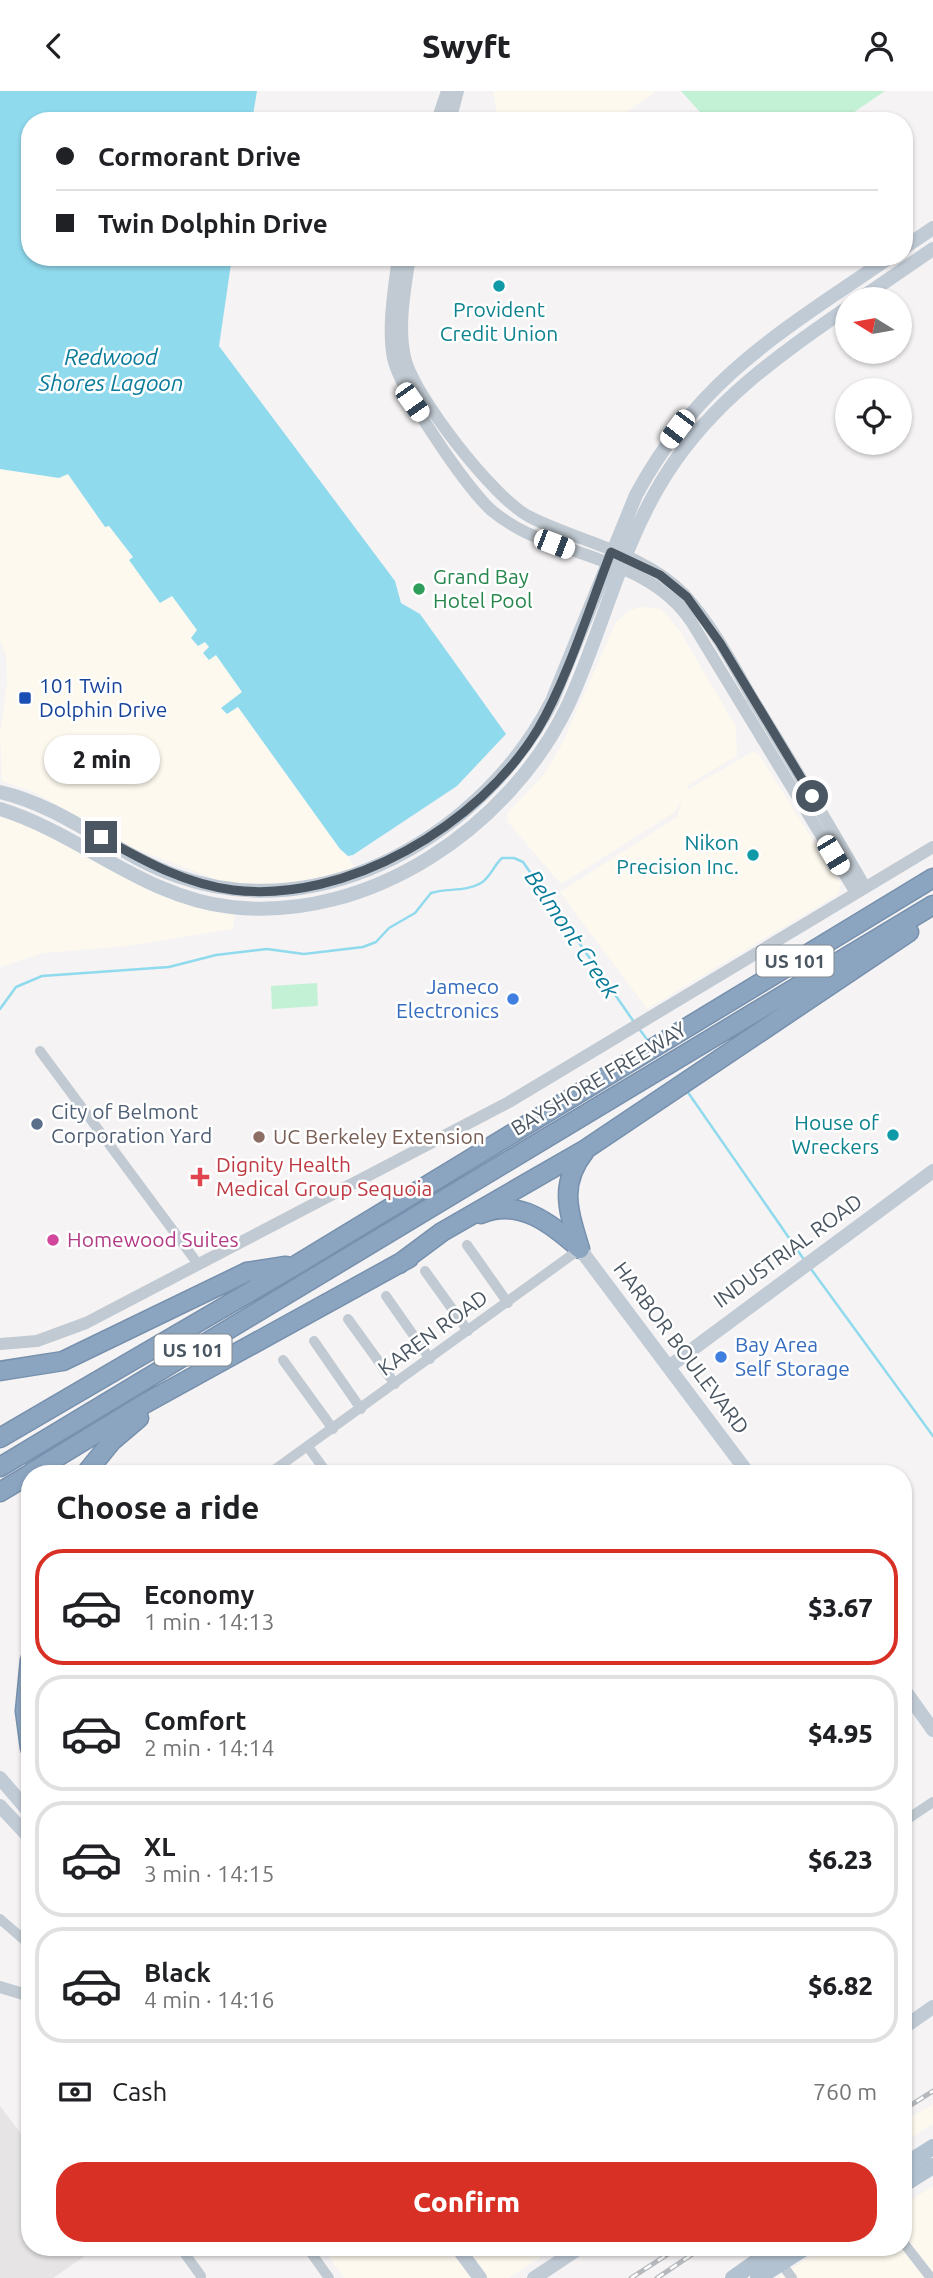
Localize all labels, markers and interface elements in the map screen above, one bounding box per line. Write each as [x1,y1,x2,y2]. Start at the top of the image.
icon: back [35,27,73,65]
icon: person [860,27,898,65]
text: Swyft [422,28,511,64]
text: Cormorant Drive [98,142,301,171]
text: Twin Dolphin Drive [98,209,328,238]
marker: Provident Credit Union [491,278,507,294]
north arrow [835,287,912,364]
map controls [835,287,912,455]
place label: Provident Credit Union [440,297,558,345]
water label: Redwood Shores Lagoon [37,344,184,395]
button: locate [835,378,912,455]
car [392,379,433,425]
car [656,406,699,452]
car [531,527,578,561]
place label: Grand Bay Hotel Pool [433,564,532,612]
marker: Grand Bay Hotel Pool [411,581,427,597]
place label: 101 Twin Dolphin Drive [39,673,167,721]
marker: 101 Twin Dolphin Drive [17,690,33,706]
callout: 2 min [43,735,159,785]
text: 2 min [73,747,131,772]
route start [796,780,828,812]
route end [85,821,117,853]
place label: Nikon Precision Inc. [616,830,739,878]
car [814,832,853,878]
marker: Nikon Precision Inc. [745,847,761,863]
water label: Belmont Creek [520,865,625,1003]
road number: US 101 [756,946,834,977]
place label: Jameco Electronics [396,974,499,1022]
marker: Jameco Electronics [505,991,521,1007]
street label: BAYSHORE FREEWAY [506,1016,691,1140]
place label: City of Belmont Corporation Yard [51,1099,212,1147]
place label: House of Wreckers [792,1110,880,1158]
marker: City of Belmont Corporation Yard [29,1116,45,1132]
place label: UC Berkeley Extension [273,1124,485,1148]
marker: House of Wreckers [885,1127,901,1143]
marker: UC Berkeley Extension [251,1129,267,1145]
place label: Dignity Health Medical Group Sequoia [216,1152,432,1200]
marker: Dignity Health Medical Group Sequoia [190,1167,210,1187]
street label: INDUSTRIAL ROAD [709,1188,866,1312]
place label: Homewood Suites [67,1227,239,1251]
marker: Homewood Suites [45,1232,61,1248]
street label: HARBOR BOULEVARD [609,1257,754,1438]
street label: KAREN ROAD [373,1284,492,1380]
place label: Bay Area Self Storage [735,1332,850,1380]
road number: US 101 [154,1335,232,1365]
marker: Bay Area Self Storage [713,1349,729,1365]
text: Choose a ride [56,1489,259,1525]
icon: car [60,1576,123,1639]
text: Economy [144,1580,254,1609]
text: $3.67 [808,1593,873,1622]
text: 1 min · 14:13 [144,1609,275,1634]
icon: car [60,1702,123,1765]
text: Comfort [144,1706,247,1735]
text: $4.95 [808,1719,873,1748]
text: 2 min · 14:14 [144,1735,275,1760]
icon: car [60,1828,123,1891]
text: XL [144,1832,175,1861]
text: $6.23 [808,1845,873,1874]
text: 3 min · 14:15 [144,1861,275,1886]
icon: car [60,1954,123,2017]
text: Black [144,1958,211,1987]
text: $6.82 [808,1971,873,2000]
text: 4 min · 14:16 [144,1987,275,2012]
icon: cash [56,2073,94,2111]
text: Cash [112,2077,167,2106]
text: 760 m [813,2079,877,2104]
button: Confirm [56,2162,877,2242]

